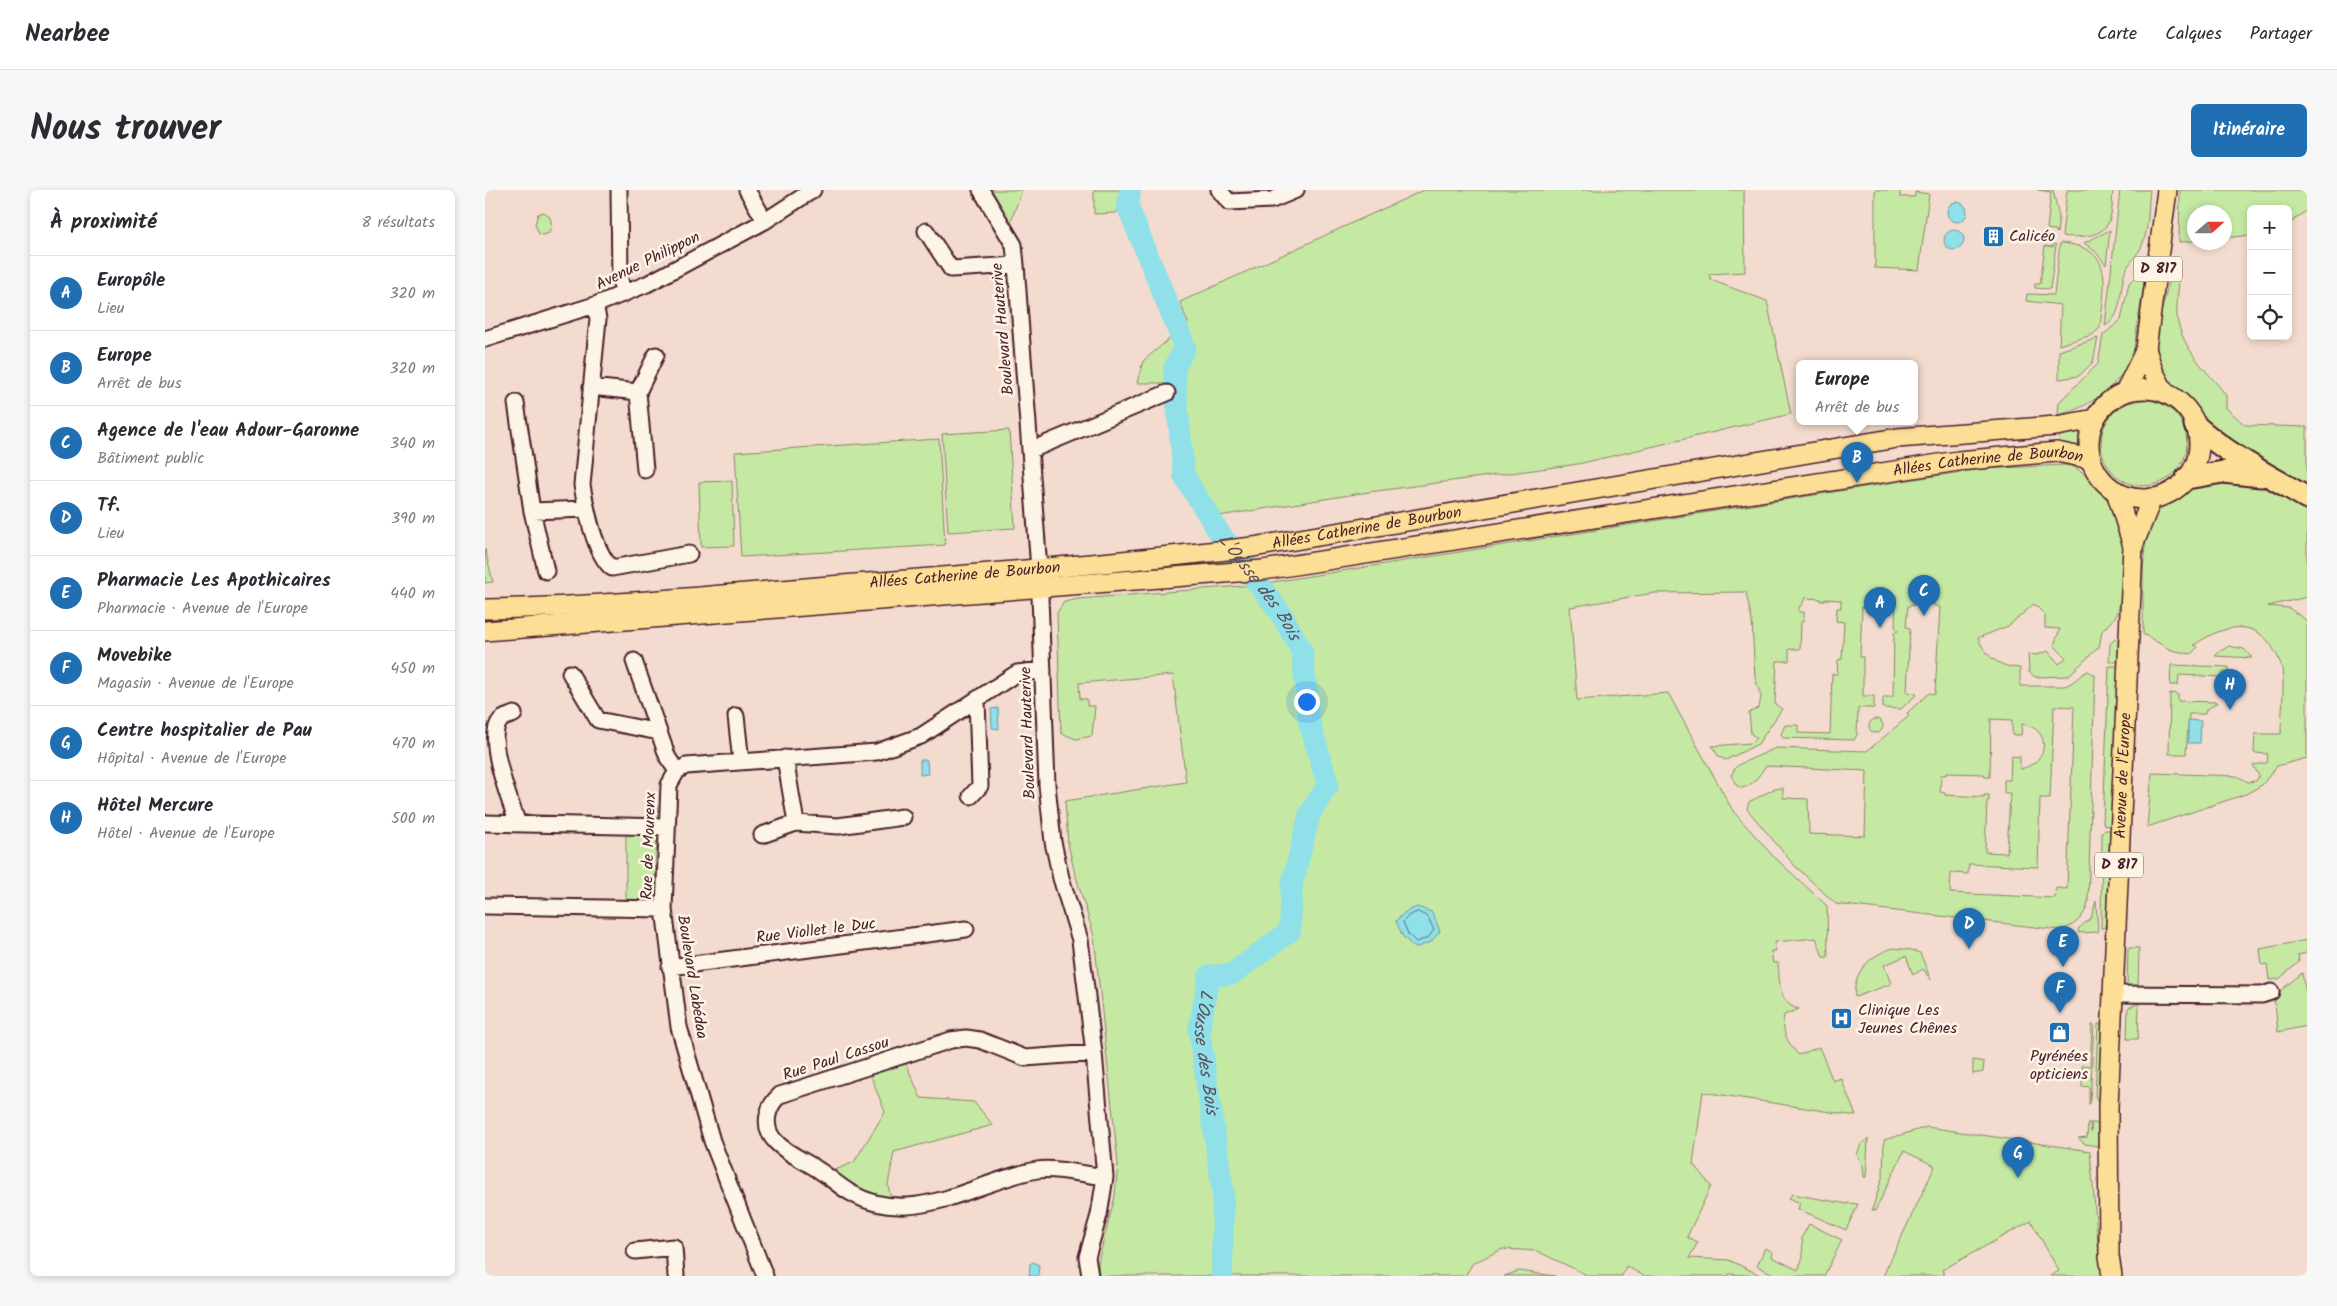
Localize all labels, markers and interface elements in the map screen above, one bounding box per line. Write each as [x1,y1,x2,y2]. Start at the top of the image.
text: Nearbee [25,15,110,54]
text: Carte [2097,20,2137,49]
text: Calques [2165,20,2222,49]
text: Partager [2250,20,2312,49]
text: Nous trouver [30,102,221,158]
button: Itinéraire [2191,104,2307,157]
north arrow [2187,205,2232,250]
map controls [2247,205,2292,340]
button: + [2247,205,2292,250]
text: À proximité [50,206,157,239]
text: 8 résultats [362,210,435,235]
building icon: Calicéo [1981,224,2005,248]
place label: Calicéo [2009,224,2055,249]
street label: Avenue Philippon [592,225,704,297]
button: − [2247,250,2292,295]
road number: D 817 [2134,256,2182,282]
street label: Boulevard Hauterive [985,262,1021,396]
text: Europôle [97,266,165,296]
text: A [61,281,71,306]
text: 320 m [389,281,435,306]
button: locate [2247,295,2292,340]
text: Lieu [97,296,124,321]
text: Europe [97,341,152,371]
text: B [61,356,71,381]
text: 320 m [389,356,435,381]
popup [1796,360,1918,425]
text: Europe [1815,365,1870,395]
text: Arrêt de bus [97,371,181,396]
text: Arrêt de bus [1815,395,1899,420]
text: Agence de l'eau Adour-Garonne [97,416,359,446]
text: C [61,431,71,456]
text: 340 m [390,431,435,456]
street label: Allées Catherine de Bourbon [1891,439,2086,484]
pin: B [1841,442,1873,483]
text: Bâtiment public [97,446,204,471]
text: Tf. [97,491,120,521]
street label: Allées Catherine de Bourbon [1270,499,1463,556]
text: D [61,506,71,531]
text: 390 m [391,506,435,531]
text: Lieu [97,521,124,546]
water label: L'Ousse des Bois [1210,528,1309,648]
street label: Allées Catherine de Bourbon [868,555,1061,595]
text: Pharmacie Les Apothicaires [97,566,331,596]
pin: C [1908,575,1940,616]
text: E [62,581,70,606]
text: 440 m [390,581,435,606]
pin: A [1864,587,1896,628]
text: Pharmacie · Avenue de l'Europe [97,596,308,621]
text: Movebike [97,641,172,671]
text: F [62,656,70,681]
text: 450 m [390,656,435,681]
street label: Boulevard Hauterive [1013,666,1043,800]
pin: H [2214,669,2246,710]
text: Magasin · Avenue de l'Europe [97,671,294,696]
your location [1294,689,1320,715]
street label: Avenue de l'Europe [2107,712,2138,839]
text: Centre hospitalier de Pau [97,716,312,746]
text: G [61,731,71,756]
text: 470 m [392,731,435,756]
text: Hôpital · Avenue de l'Europe [97,746,286,771]
text: Hôtel Mercure [97,791,213,821]
street label: Rue de Mourenx [635,791,663,900]
text: H [61,806,71,831]
text: 500 m [391,806,435,831]
text: Hôtel · Avenue de l'Europe [97,821,275,846]
road number: D 817 [2095,852,2143,878]
pin: D [1953,908,1985,949]
street label: Rue Viollet le Duc [755,911,877,951]
street label: Boulevard Labédaa [670,913,714,1041]
pin: E [2047,926,2079,967]
pin: F [2044,972,2076,1013]
water label: L'Ousse des Bois [1185,987,1226,1119]
place label: Clinique Les Jeunes Chênes [1858,998,1957,1041]
hospital icon: Clinique Les Jeunes Chênes [1830,1007,1854,1031]
shop icon: Pyrénées opticiens [2047,1020,2071,1044]
street label: Rue Paul Cassou [780,1030,893,1088]
place label: Pyrénées opticiens [2030,1044,2088,1087]
pin: G [2002,1137,2034,1178]

